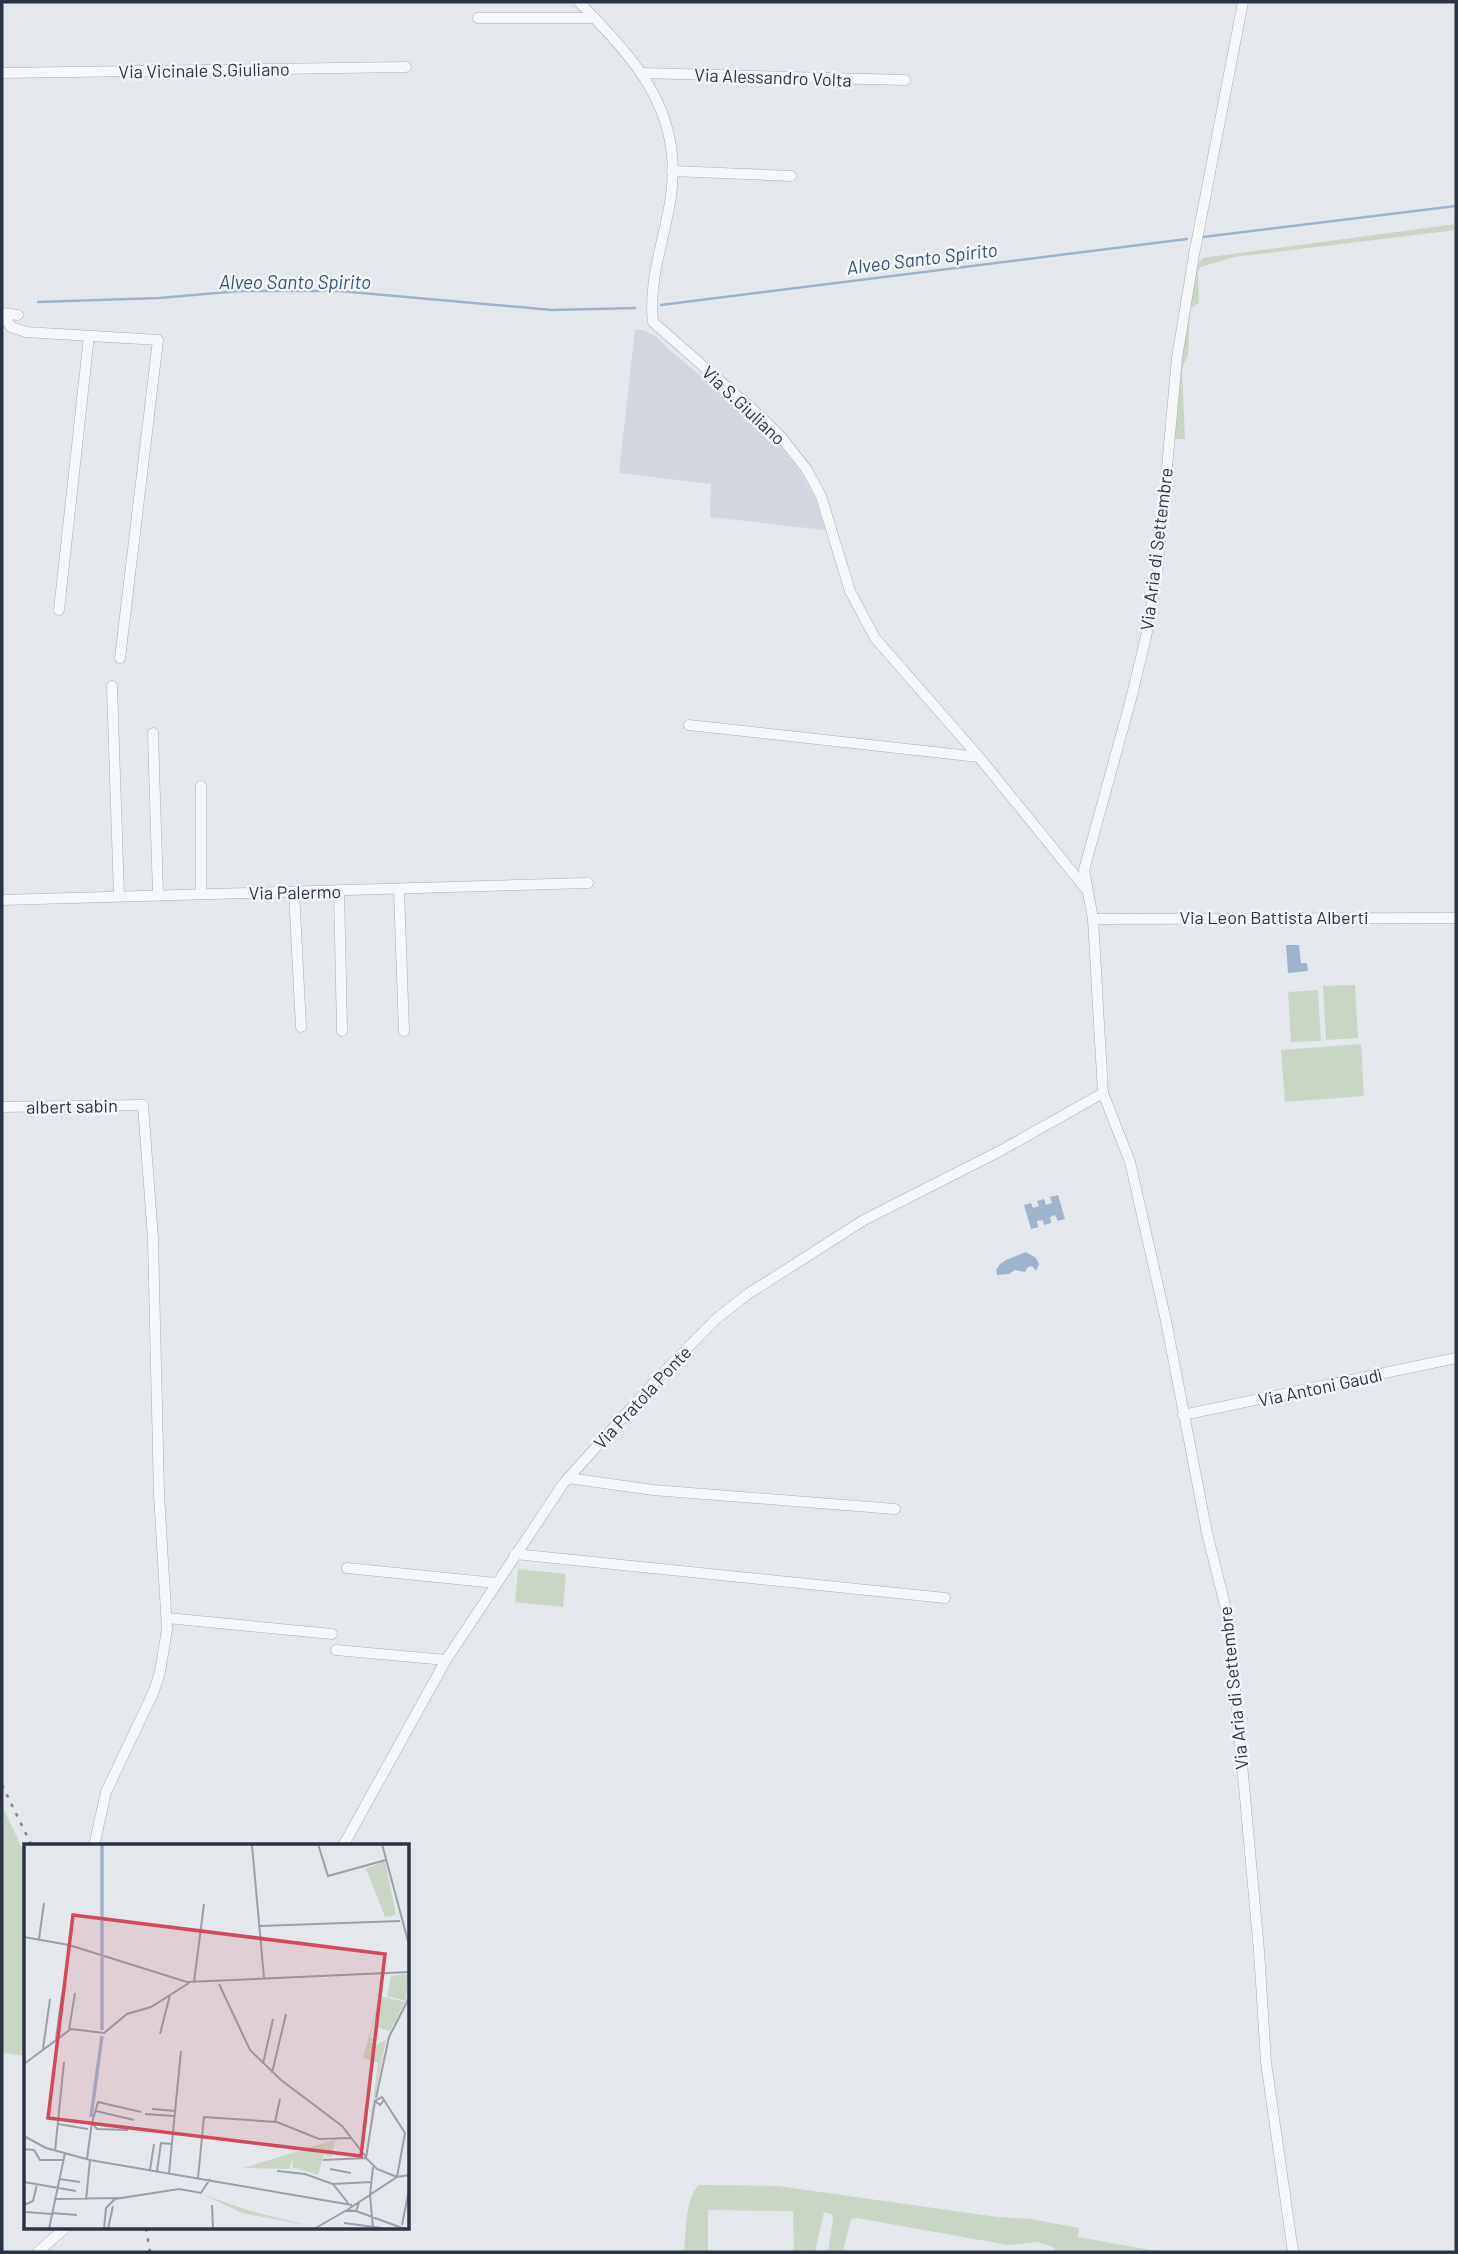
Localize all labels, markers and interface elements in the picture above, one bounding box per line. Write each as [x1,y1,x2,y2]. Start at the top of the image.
street label: Via Vicinale S.Giuliano [118,58,290,82]
street label: Via Alessandro Volta [694,63,852,91]
water label: Alveo Santo Spirito [845,237,999,279]
water label: Alveo Santo Spirito [219,270,371,293]
street label: Via S.Giuliano [698,361,790,449]
street label: Via Aria di Settembre [1135,466,1177,632]
street label: Via Palermo [248,880,342,904]
street label: Via Leon Battista Alberti [1179,906,1369,928]
street label: albert sabin [26,1094,118,1118]
street label: Via Pratola Ponte [589,1341,695,1453]
street label: Via Antoni Gaudì [1256,1363,1384,1411]
street label: Via Aria di Settembre [1213,1605,1253,1771]
inset map [24,1844,410,2230]

